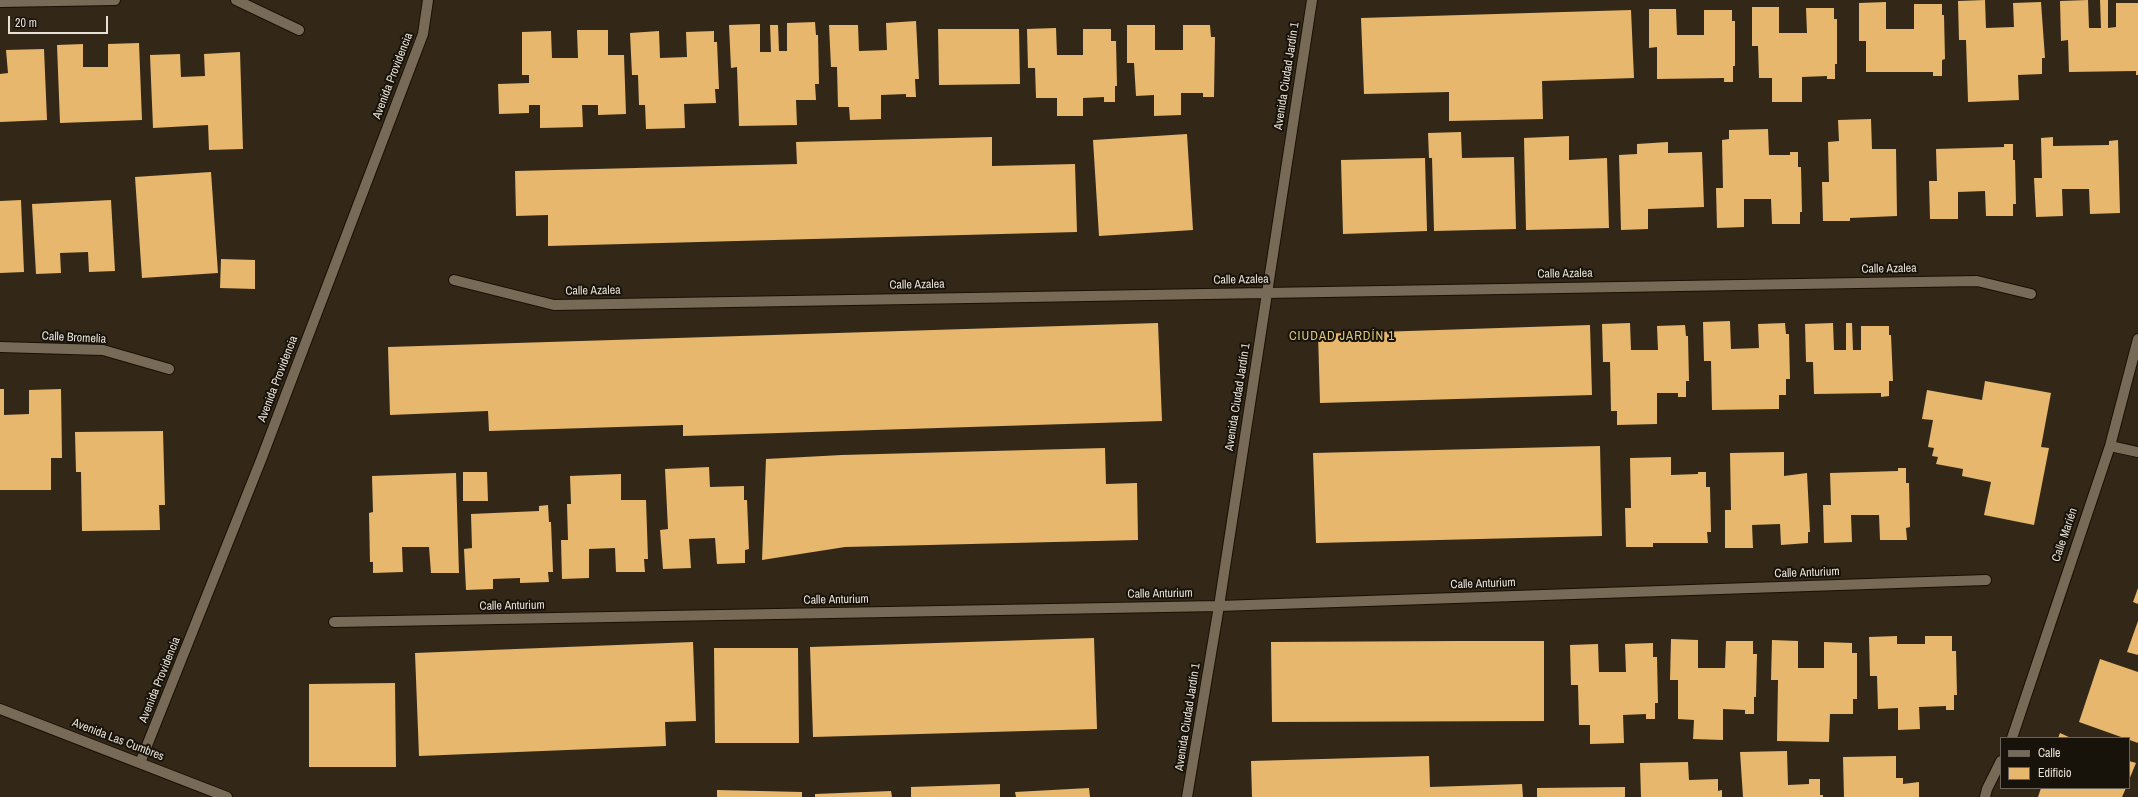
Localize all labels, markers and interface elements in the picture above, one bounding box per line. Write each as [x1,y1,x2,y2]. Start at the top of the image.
scale bar [10,8,110,34]
text: 20 m [15,15,37,31]
street label: Avenida Ciudad Jardín 1 [1271,21,1303,131]
street label: Avenida Providencia [370,31,416,121]
street label: Calle Azalea [1861,261,1917,277]
street label: Calle Azalea [1537,266,1593,282]
street label: Calle Azalea [1213,272,1269,288]
street label: Calle Azalea [889,277,945,293]
street label: Calle Azalea [565,283,621,299]
street label: Calle Bromelia [41,329,107,347]
district label: CIUDAD JARDÍN 1 [1289,329,1395,345]
street label: Avenida Providencia [255,334,301,424]
street label: Avenida Ciudad Jardín 1 [1222,342,1254,452]
street label: Calle Marién [2049,506,2081,564]
street label: Calle Anturium [1774,565,1840,581]
street label: Calle Anturium [1450,576,1516,592]
street label: Calle Anturium [1127,586,1193,602]
street label: Calle Anturium [803,592,869,608]
street label: Calle Anturium [479,598,545,614]
street label: Avenida Providencia [136,635,184,725]
street label: Avenida Ciudad Jardín 1 [1172,662,1204,772]
street label: Avenida Las Cumbres [70,716,166,764]
legend [2000,737,2130,789]
text: Calle [2038,745,2060,761]
text: Edificio [2038,765,2071,781]

